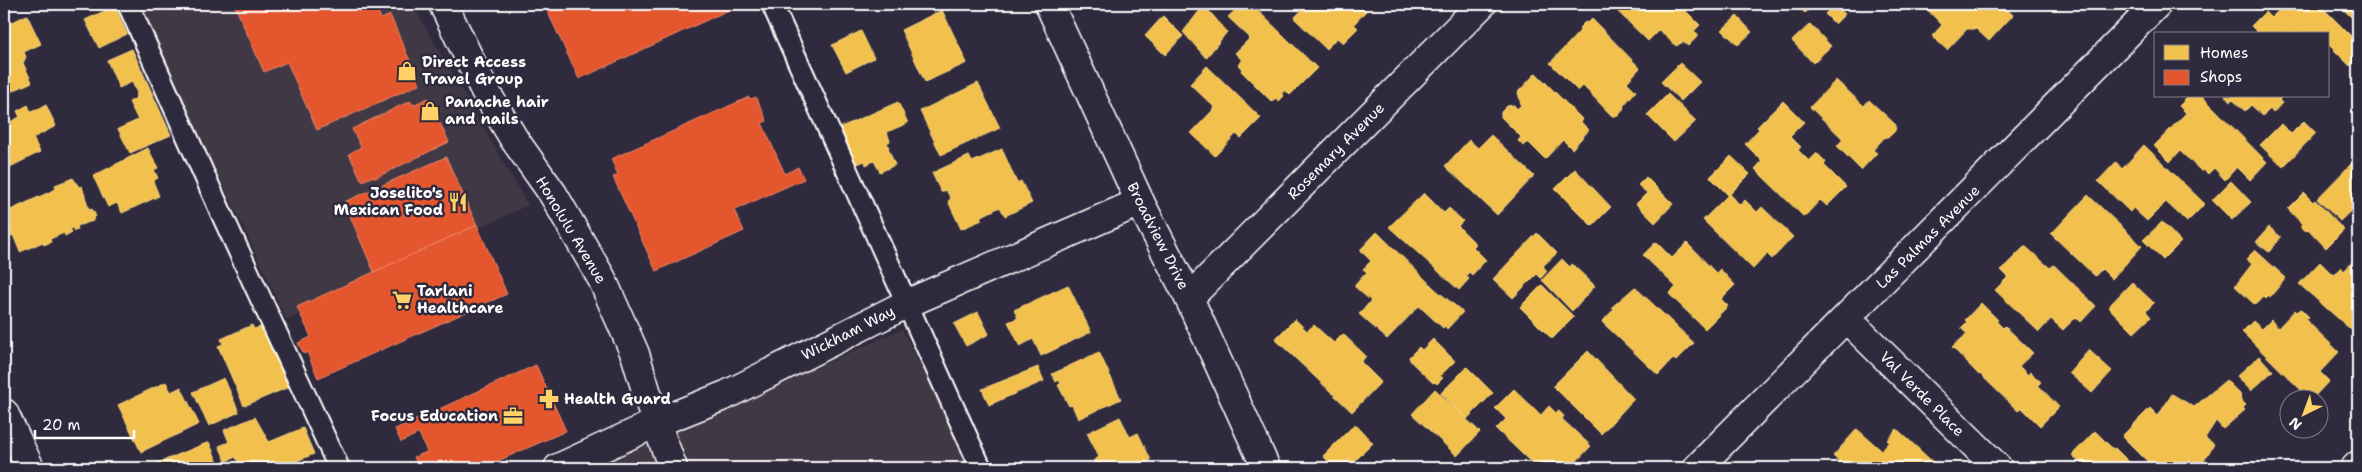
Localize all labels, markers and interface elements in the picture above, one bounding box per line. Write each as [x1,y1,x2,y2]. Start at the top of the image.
legend [2154,32,2330,98]
text: Homes [2200,43,2248,63]
place label: Direct Access Travel Group [422,52,526,89]
shop icon: Direct Access Travel Group [396,60,418,82]
text: Shops [2200,67,2242,87]
place label: Panache hair and nails [445,92,549,129]
street label: Rosemary Avenue [1283,98,1389,204]
shop icon: Panache hair and nails [419,100,441,122]
street label: Honolulu Avenue [531,173,611,287]
street label: Broadview Drive [1122,179,1194,293]
street label: Las Palmas Avenue [1872,181,1984,293]
place label: Joselito's Mexican Food [334,183,443,220]
restaurant icon: Joselito's Mexican Food [447,191,469,213]
place label: Tarlani Healthcare [417,281,503,318]
supermarket icon: Tarlani Healthcare [391,289,413,311]
street label: Wickham Way [798,301,898,365]
street label: Val Verde Place [1875,347,1969,441]
pharmacy icon: Health Guard [538,388,560,410]
place label: Health Guard [564,389,671,409]
north arrow [2280,390,2330,440]
office icon: Focus Education [502,405,524,427]
place label: Focus Education [371,406,498,426]
scale bar [35,407,134,439]
text: N [2285,413,2305,434]
text: 20 m [42,415,81,435]

